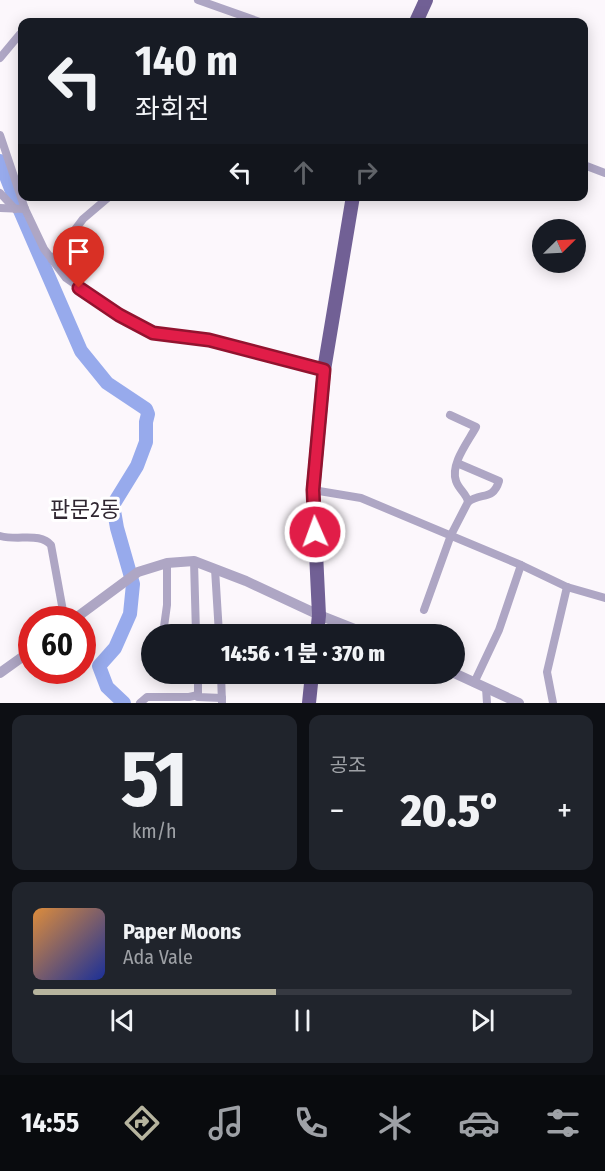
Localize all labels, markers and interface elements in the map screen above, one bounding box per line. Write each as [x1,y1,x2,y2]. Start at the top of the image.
text: 140 m [135,36,238,86]
icon: left [36,42,114,120]
text: 좌회전 [135,93,210,125]
icon: left [224,156,257,189]
icon: ahead [287,156,320,189]
icon: right [350,156,383,189]
north arrow [532,219,586,273]
map controls [532,219,586,273]
pin [53,226,104,288]
icon: arrive [62,235,95,268]
district label: 판문2동 [50,496,120,523]
position arrow [283,500,347,564]
speed limit sign: 60 [18,606,96,684]
text: 14:56 · 1 분 · 370 m [221,640,385,667]
text: 51 [121,733,188,827]
text: 공조 [330,753,366,777]
text: 20.5° [401,784,501,838]
text: − [330,791,344,831]
text: + [557,791,572,831]
text: km/h [132,819,177,843]
text: Paper Moons [123,918,241,945]
text: Ada Vale [123,945,193,969]
icon: previous [106,1004,139,1037]
icon: pause [286,1004,319,1037]
icon: next [466,1004,499,1037]
icon: directions [121,1102,163,1144]
icon: music [205,1102,247,1144]
icon: phone [290,1102,332,1144]
icon: climate [374,1102,416,1144]
icon: car [458,1102,500,1144]
icon: filters [542,1102,584,1144]
text: 14:55 [21,1107,79,1139]

